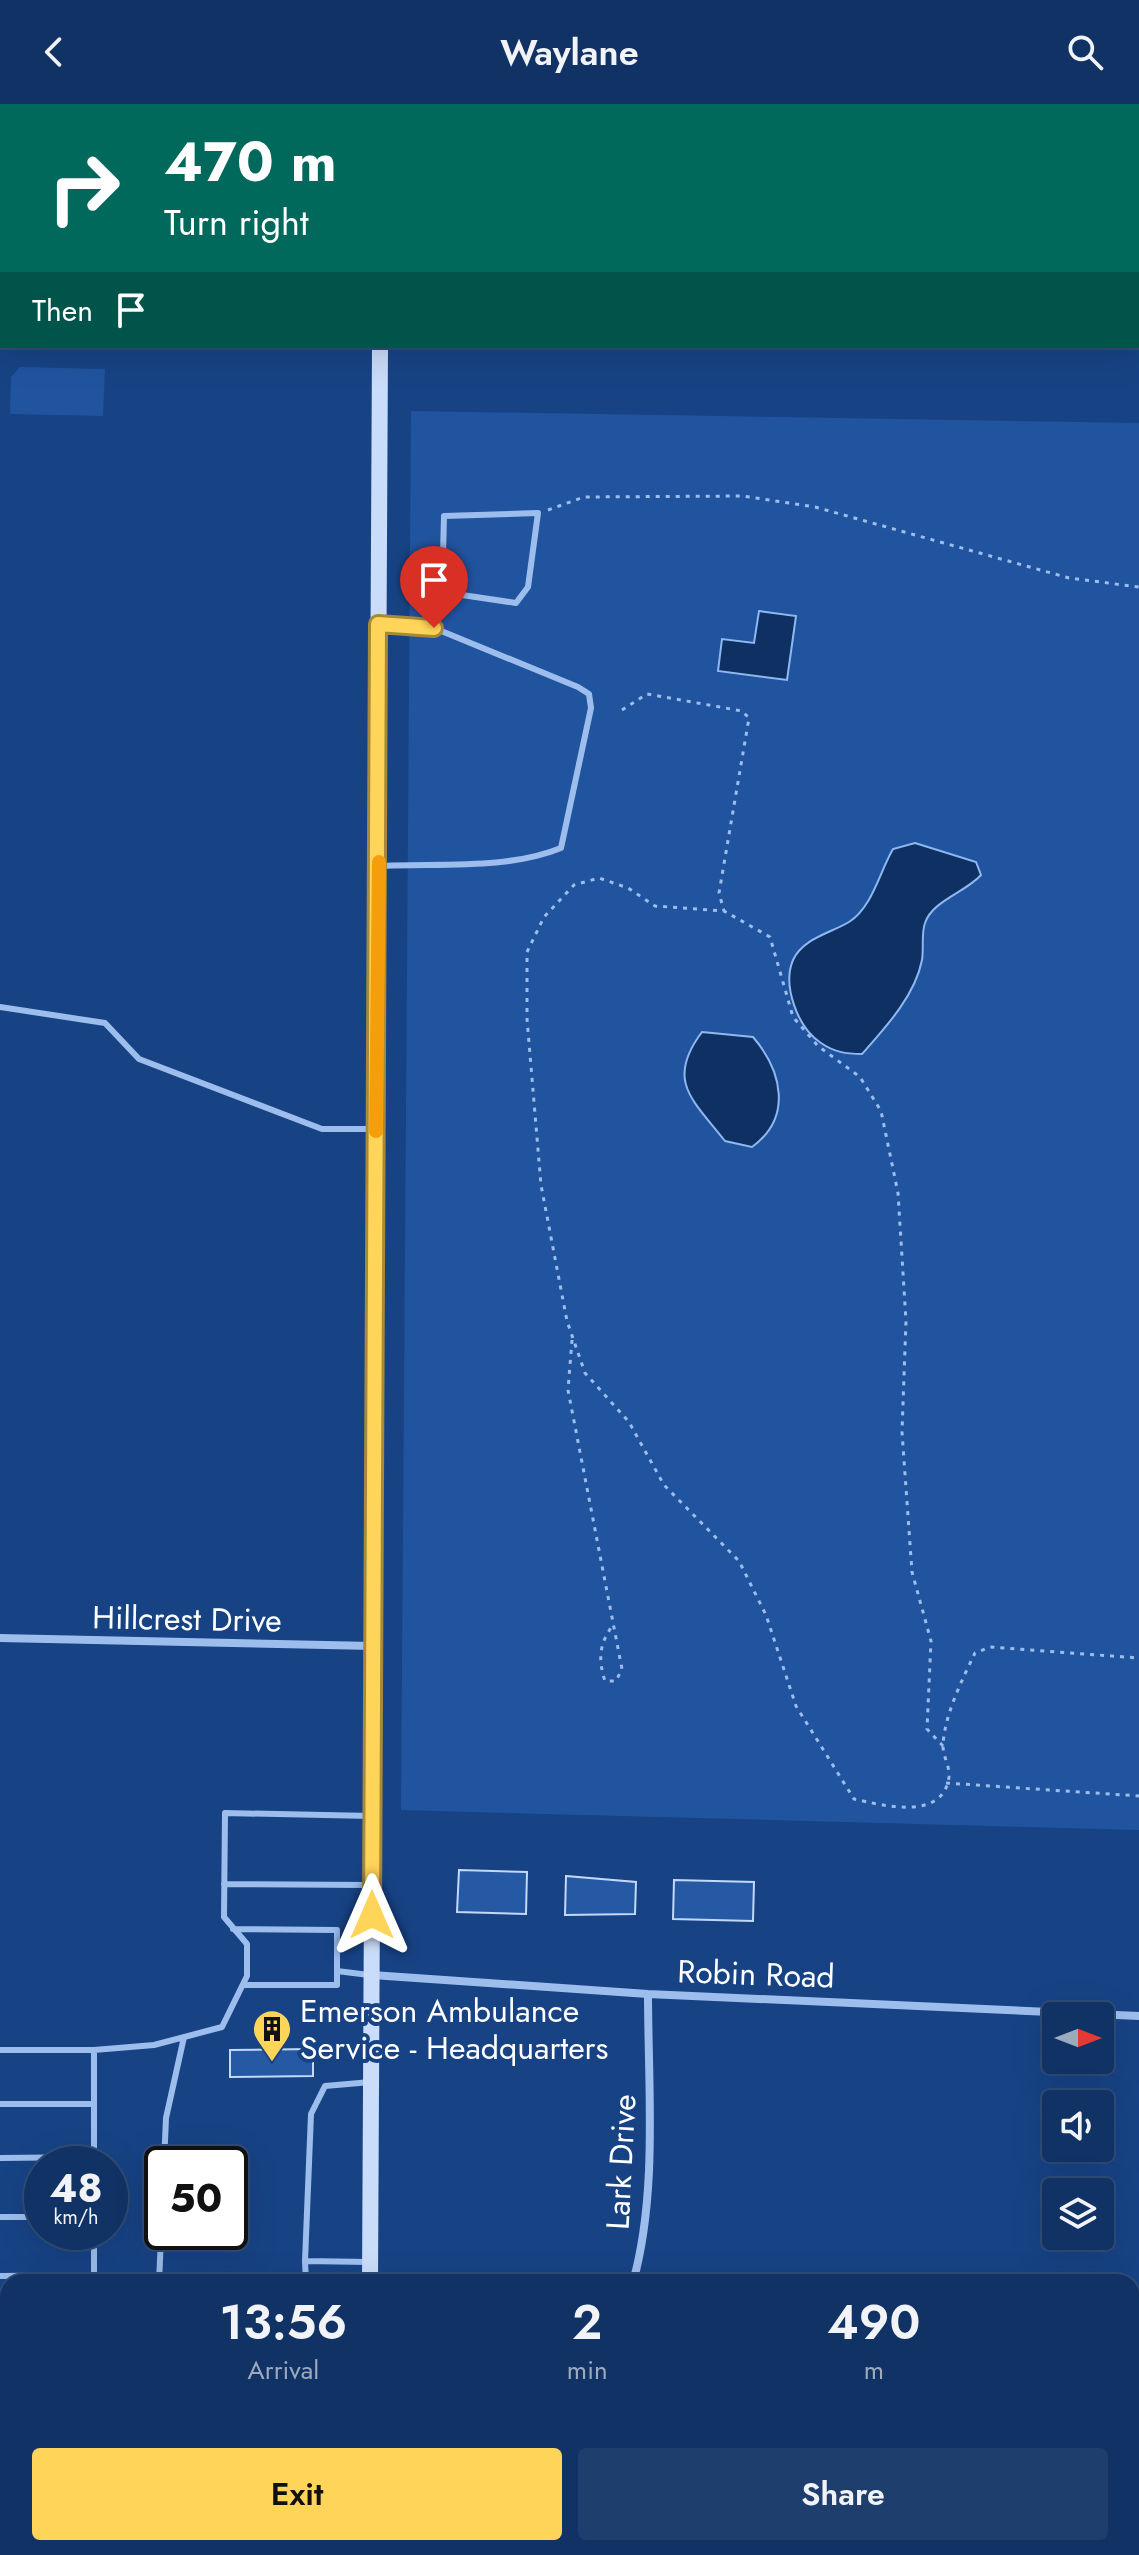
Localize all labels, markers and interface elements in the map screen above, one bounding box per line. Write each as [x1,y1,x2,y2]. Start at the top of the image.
text: Waylane [500,26,639,78]
icon: back [32,30,76,74]
icon: search [1063,30,1107,74]
text: 470 m [164,121,337,202]
icon: right [32,136,136,240]
text: Turn right [164,196,309,248]
icon: arrive [109,288,153,332]
text: Then [32,289,93,332]
pin [400,546,468,628]
icon: arrive [412,558,456,602]
street label: Hillcrest Drive [92,1594,282,1644]
position arrow [330,1873,414,1957]
street label: Robin Road [677,1948,835,2000]
place label: Emerson Ambulance Service - Headquarters [300,1988,608,2071]
north arrow [1042,2002,1114,2074]
map controls [1042,2002,1114,2250]
building icon: Emerson Ambulance Service - Headquarters [251,2008,293,2063]
button: sound [1042,2090,1114,2162]
street label: Lark Drive [594,2093,648,2231]
speed limit sign: 50 [144,2146,248,2250]
text: 48 [50,2159,103,2217]
button: layers [1042,2178,1114,2250]
text: km/h [53,2203,99,2232]
text: 13:56 [220,2288,347,2357]
text: 2 [572,2288,602,2357]
text: 490 [827,2288,920,2357]
text: Arrival [248,2351,319,2389]
text: min [567,2351,608,2389]
text: m [864,2351,884,2389]
button: Exit [32,2448,562,2540]
button: Share [578,2448,1108,2540]

